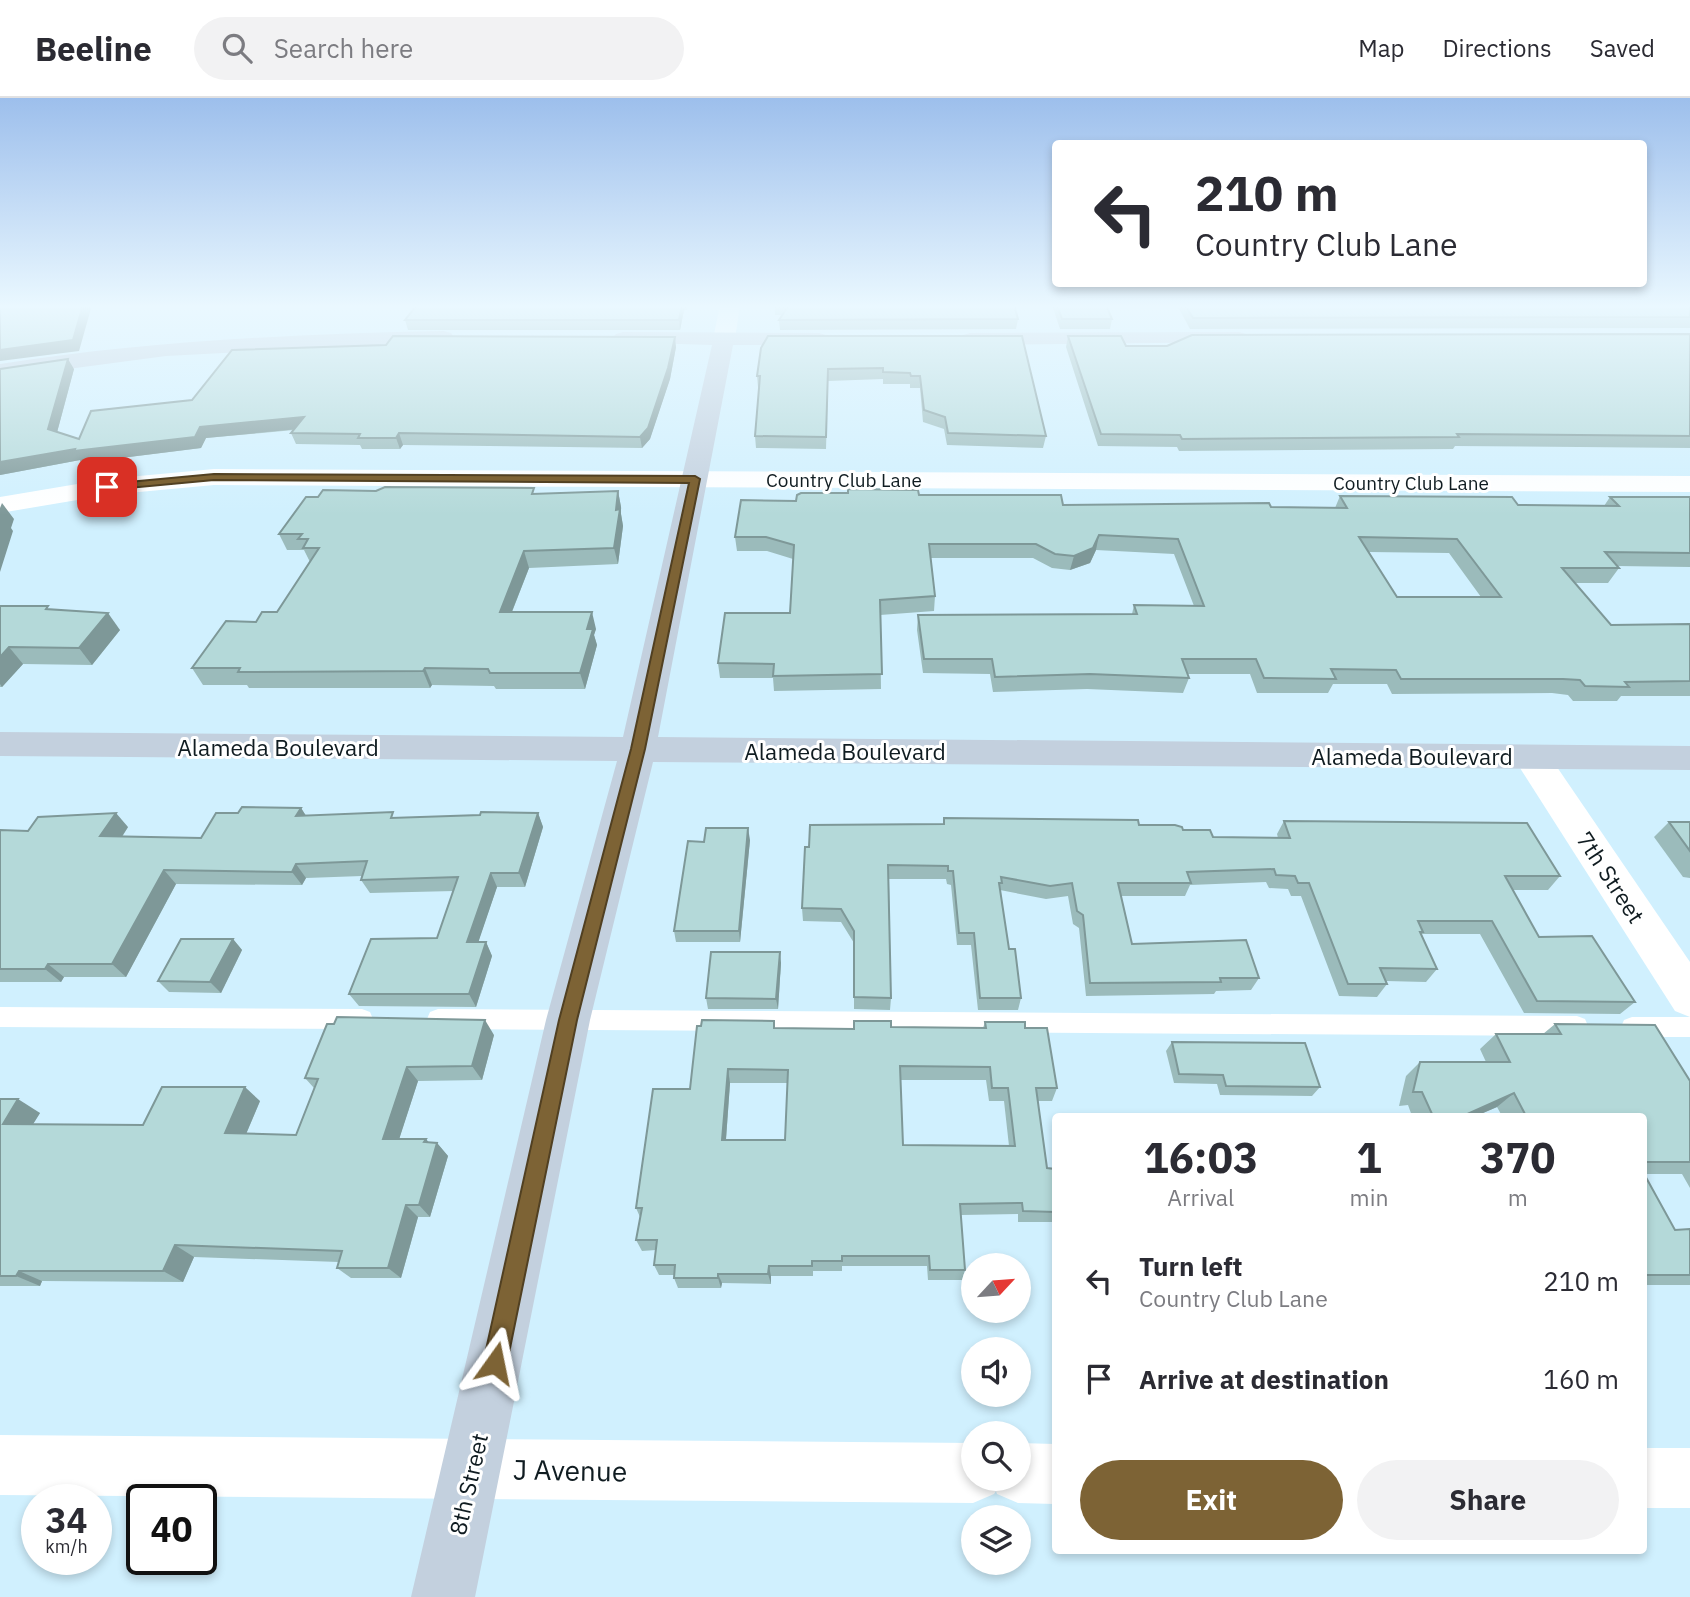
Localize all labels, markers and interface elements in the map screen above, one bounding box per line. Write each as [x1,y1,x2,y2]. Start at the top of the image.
search box [194,17,684,80]
text: Beeline [35,27,152,70]
icon: search [218,29,256,67]
text: Search here [274,31,413,65]
text: Map [1358,32,1404,64]
text: Directions [1442,32,1552,64]
text: Saved [1590,32,1655,64]
text: 210 m [1195,161,1339,224]
icon: left [1080,168,1171,259]
text: Country Club Lane [1195,223,1458,265]
pin [77,457,137,517]
icon: arrive [88,468,126,506]
street label: Country Club Lane [766,468,922,492]
street label: Country Club Lane [1333,471,1489,495]
street label: Alameda Boulevard [177,732,379,762]
street label: Alameda Boulevard [744,736,946,766]
street label: Alameda Boulevard [1311,741,1513,771]
street label: 7th Street [1570,825,1652,929]
text: 16:03 [1143,1130,1258,1185]
text: 1 [1356,1130,1382,1185]
text: 370 [1480,1130,1556,1185]
text: Arrival [1167,1182,1234,1212]
text: min [1350,1182,1388,1212]
text: m [1508,1182,1528,1212]
text: Turn left [1139,1249,1242,1283]
north arrow [961,1253,1031,1323]
map controls [961,1253,1031,1575]
icon: left [1080,1262,1118,1300]
text: 210 m [1543,1264,1619,1298]
text: Country Club Lane [1139,1283,1328,1313]
position arrow [458,1326,532,1400]
button: sound [961,1337,1031,1407]
icon: arrive [1080,1360,1118,1398]
text: Arrive at destination [1139,1362,1389,1396]
text: 160 m [1543,1362,1619,1396]
button: search [961,1421,1031,1491]
street label: 8th Street [442,1430,494,1538]
street label: J Avenue [512,1451,628,1489]
button: Exit [1080,1460,1343,1540]
button: Share [1357,1460,1619,1540]
speed limit sign: 40 [126,1484,217,1575]
text: 34 [45,1497,88,1543]
button: layers [961,1505,1031,1575]
text: km/h [45,1535,88,1558]

